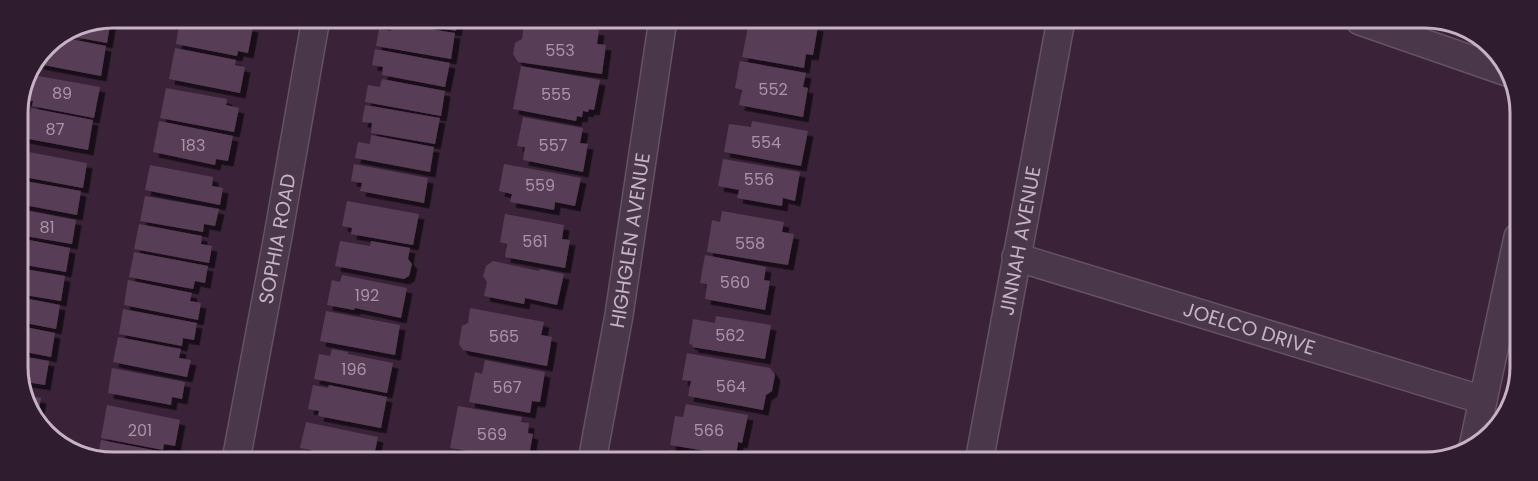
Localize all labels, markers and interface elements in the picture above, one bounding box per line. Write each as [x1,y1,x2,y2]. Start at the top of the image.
house number: 553 [545,39,575,62]
house number: 552 [758,78,788,101]
house number: 89 [52,82,72,105]
house number: 555 [541,83,571,106]
house number: 87 [46,118,65,141]
house number: 554 [751,131,781,154]
house number: 183 [181,134,205,157]
house number: 557 [539,134,568,157]
street label: HIGHGLEN AVENUE [603,151,657,330]
street label: JINNAH AVENUE [992,164,1048,318]
house number: 556 [744,168,774,191]
street label: SOPHIA ROAD [252,171,303,306]
house number: 559 [525,174,555,197]
house number: 81 [39,216,55,239]
house number: 561 [522,230,548,253]
house number: 558 [735,232,765,255]
house number: 560 [720,271,750,294]
house number: 192 [355,284,379,307]
street label: JOELCO DRIVE [1180,295,1319,362]
house number: 562 [715,324,745,347]
house number: 565 [489,325,519,348]
house number: 196 [341,358,367,381]
house number: 564 [716,375,746,398]
house number: 567 [493,376,522,399]
house number: 201 [128,419,152,442]
house number: 566 [694,419,724,442]
house number: 569 [477,423,507,446]

